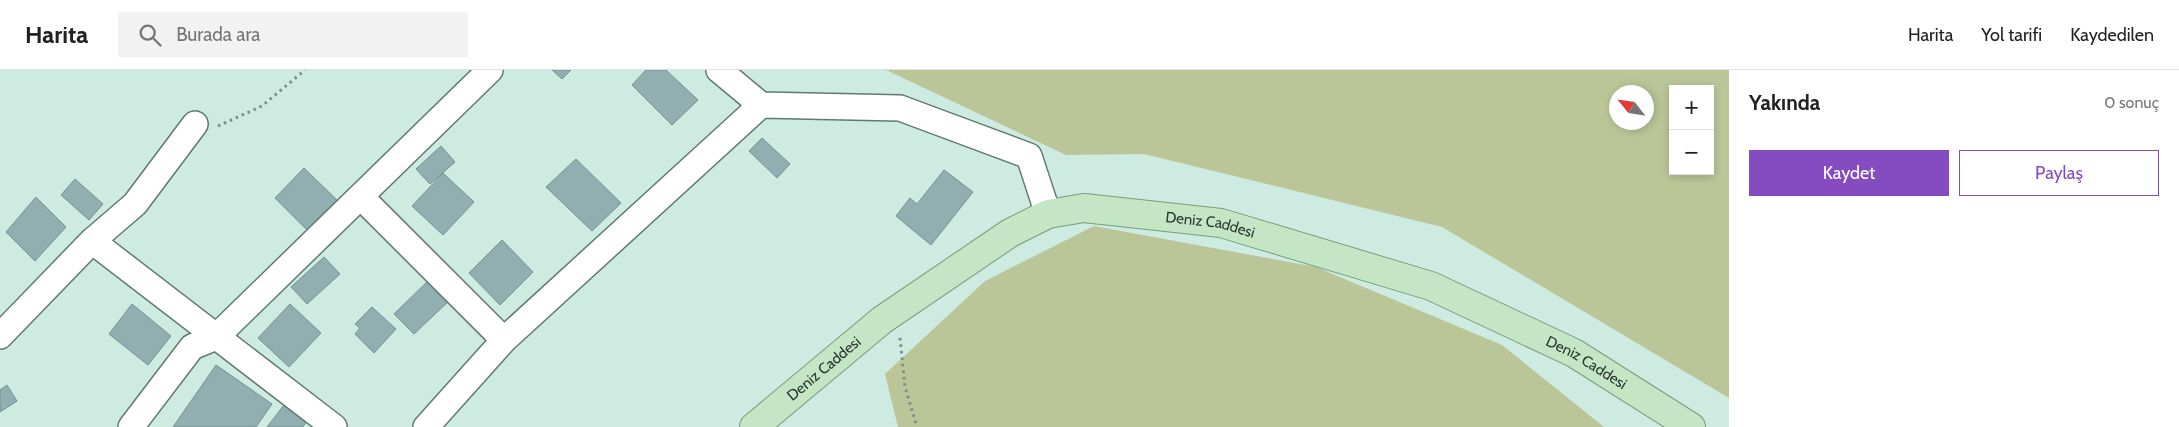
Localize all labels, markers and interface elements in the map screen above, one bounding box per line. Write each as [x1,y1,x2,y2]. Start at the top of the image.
search box [118,12,468,57]
text: Harita [25,20,88,49]
icon: search [136,21,164,49]
text: Burada ara [176,23,260,46]
text: Harita [1908,24,1953,46]
text: Yol tarifi [1981,24,2042,46]
text: Kaydedilen [2070,24,2154,46]
north arrow [1609,85,1654,130]
map controls [1669,85,1714,175]
button: + [1669,85,1714,130]
text: Yakında [1749,90,1820,115]
text: 0 sonuç [2104,93,2159,112]
button: − [1669,130,1714,175]
button: Kaydet [1749,150,1949,196]
button: Paylaş [1959,150,2159,196]
street label: Deniz Caddesi [1165,208,1257,242]
street label: Deniz Caddesi [1543,332,1630,393]
street label: Deniz Caddesi [783,333,864,405]

